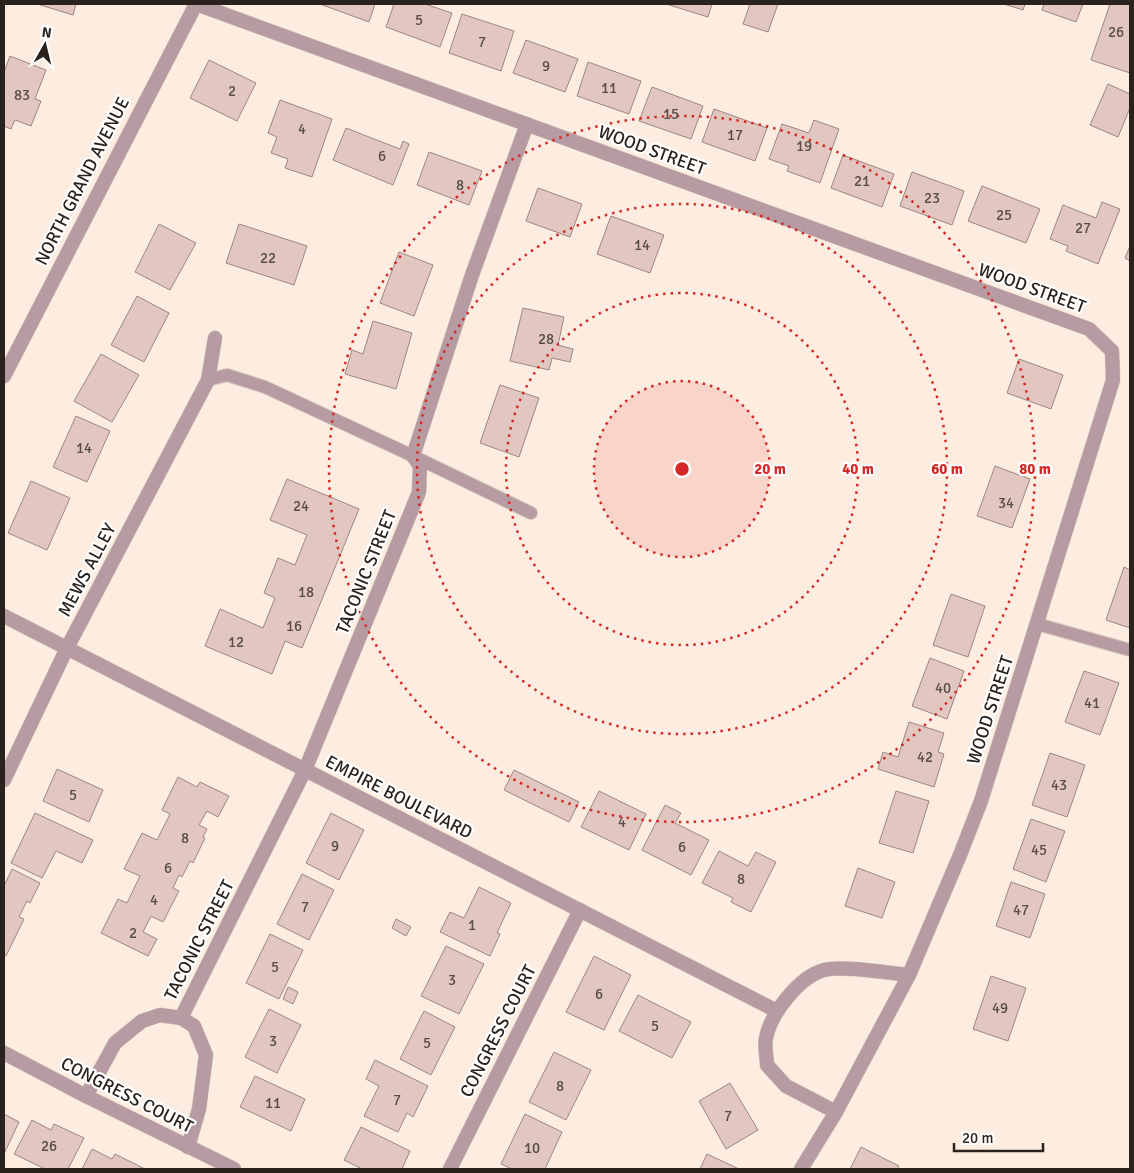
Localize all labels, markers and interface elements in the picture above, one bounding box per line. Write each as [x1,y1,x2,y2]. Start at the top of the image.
house number: 5 [415,11,423,29]
north arrow [20,20,70,70]
house number: 26 [1108,23,1124,41]
text: N [41,24,53,42]
house number: 7 [478,33,486,51]
house number: 9 [542,57,550,75]
house number: 11 [601,79,617,97]
house number: 2 [228,82,236,100]
house number: 83 [14,86,30,104]
street label: NORTH GRAND AVENUE [30,93,134,269]
house number: 15 [663,105,679,123]
house number: 4 [298,120,306,138]
street label: WOOD STREET [595,120,709,180]
house number: 17 [727,126,743,144]
house number: 19 [796,137,812,155]
house number: 6 [378,147,386,165]
house number: 21 [854,172,870,190]
house number: 8 [456,176,464,194]
house number: 23 [924,189,940,207]
house number: 25 [996,206,1012,224]
house number: 27 [1075,219,1091,237]
house number: 14 [634,236,650,254]
house number: 22 [260,249,276,267]
street label: WOOD STREET [975,258,1089,318]
house number: 28 [538,330,554,348]
house number: 14 [76,439,92,457]
centre of rings [673,460,691,478]
text: 20 m [754,460,786,478]
text: 40 m [842,460,874,478]
text: 60 m [931,460,963,478]
text: 80 m [1019,460,1051,478]
house number: 34 [998,494,1014,512]
house number: 24 [293,497,309,515]
street label: TACONIC STREET [331,507,401,637]
street label: MEWS ALLEY [53,520,121,620]
house number: 18 [298,583,314,601]
house number: 16 [286,617,302,635]
house number: 12 [228,633,244,651]
street label: WOOD STREET [962,653,1018,767]
house number: 40 [935,679,951,697]
house number: 41 [1084,694,1100,712]
house number: 42 [917,748,933,766]
street label: EMPIRE BOULEVARD [322,750,476,844]
house number: 43 [1051,776,1067,794]
house number: 5 [69,786,77,804]
house number: 4 [618,813,626,831]
house number: 8 [181,829,189,847]
house number: 9 [331,837,339,855]
house number: 6 [678,838,686,856]
house number: 45 [1031,841,1047,859]
house number: 6 [164,859,172,877]
house number: 8 [737,870,745,888]
street label: TACONIC STREET [159,876,239,1004]
house number: 4 [150,891,158,909]
house number: 7 [301,898,309,916]
house number: 47 [1013,901,1029,919]
house number: 1 [468,916,476,934]
house number: 2 [129,924,137,942]
house number: 5 [271,958,279,976]
street label: CONGRESS COURT [455,961,541,1101]
house number: 3 [448,971,456,989]
house number: 6 [595,985,603,1003]
house number: 49 [992,999,1008,1017]
house number: 5 [651,1017,659,1035]
house number: 3 [269,1032,277,1050]
house number: 5 [423,1034,431,1052]
street label: CONGRESS COURT [57,1052,197,1138]
house number: 8 [556,1077,564,1095]
house number: 7 [393,1091,401,1109]
house number: 11 [265,1094,281,1112]
house number: 7 [724,1107,732,1125]
scale bar [954,1120,1043,1152]
text: 20 m [962,1129,993,1147]
house number: 26 [41,1137,57,1155]
house number: 10 [524,1139,540,1157]

